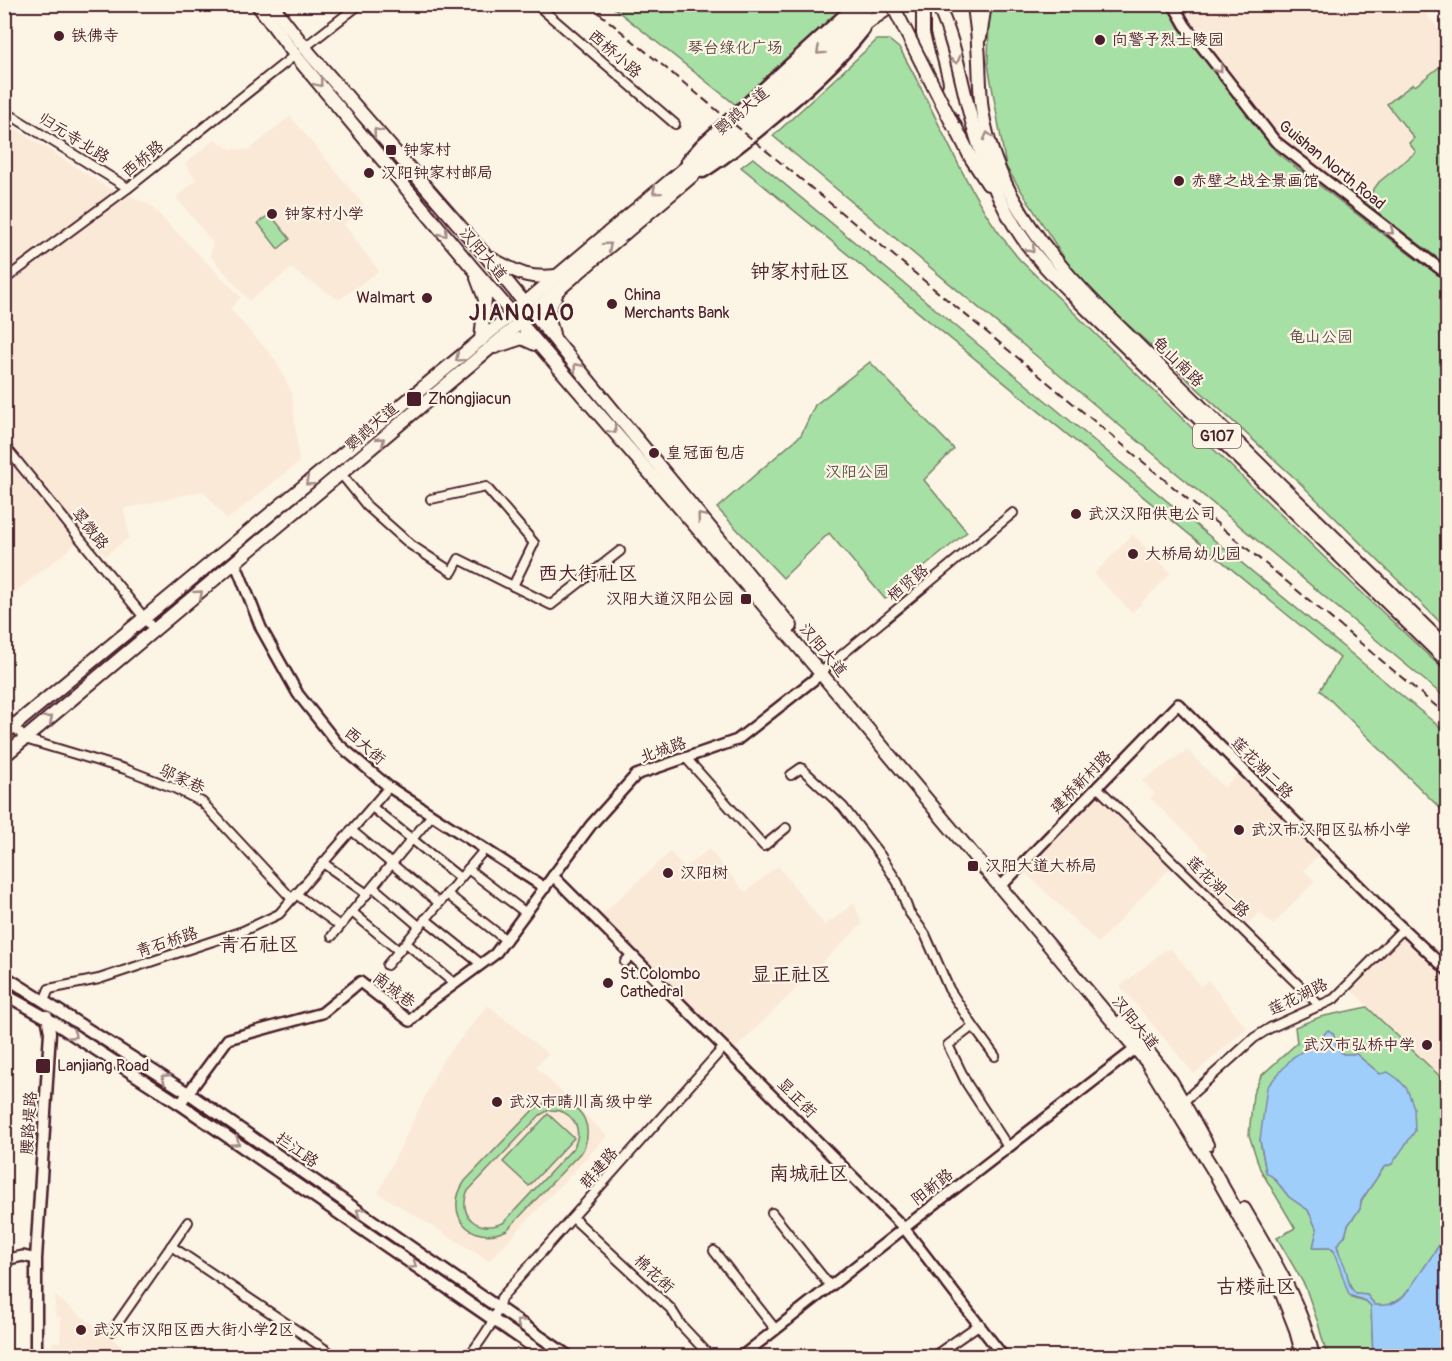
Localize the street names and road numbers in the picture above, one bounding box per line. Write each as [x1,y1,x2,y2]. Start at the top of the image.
street label: 西桥小路 [584,25,646,83]
street label: 鹦鹉大道 [711,83,773,139]
street label: 归元寺北路 [35,108,113,168]
street label: Guishan North Road [1275,116,1389,214]
street label: 西桥路 [118,136,168,182]
street label: 汉阳大道 [455,223,511,285]
street label: 龟山南路 [1148,333,1208,391]
street label: 鹦鹉大道 [341,398,403,456]
road number: G107 [1193,424,1241,448]
street label: 翠微路 [67,504,113,554]
street label: 栖贤路 [883,560,933,606]
street label: 汉阳大道 [795,619,851,681]
street label: 西大街 [340,723,390,769]
street label: 北城路 [637,733,689,767]
street label: 莲花湖二路 [1227,733,1297,803]
street label: 建桥新村路 [1046,746,1116,818]
street label: 邬家巷 [156,760,208,798]
street label: 莲花湖一路 [1182,852,1254,922]
street label: 青石桥路 [133,923,201,961]
street label: 南城巷 [369,968,419,1012]
street label: 莲花湖路 [1265,974,1331,1020]
street label: 汉阳大道 [1107,992,1163,1054]
street label: 显正街 [773,1074,821,1122]
street label: 腰路堤路 [17,1090,41,1156]
street label: 拦江路 [272,1128,322,1172]
street label: 群建路 [576,1143,622,1193]
street label: 阳新路 [907,1164,957,1210]
street label: 棉花街 [630,1250,678,1298]

